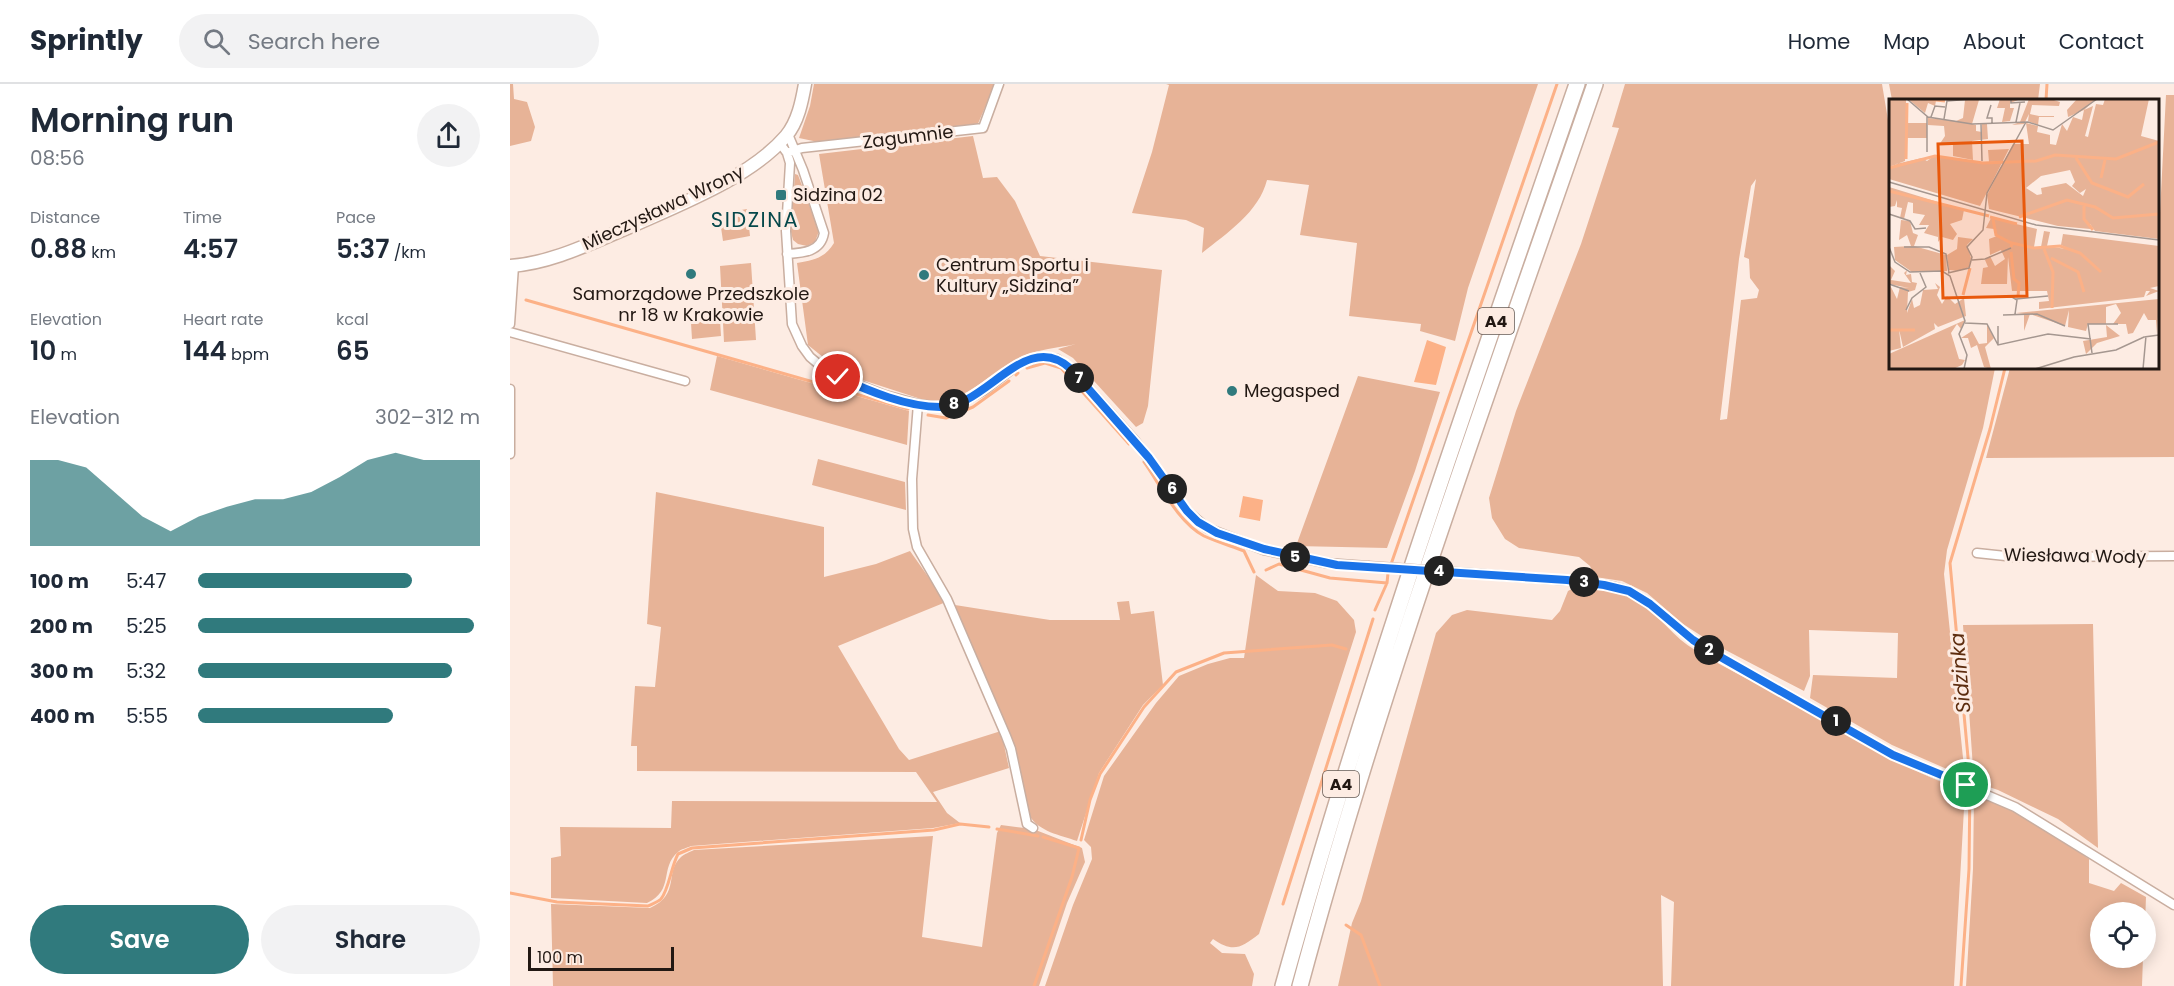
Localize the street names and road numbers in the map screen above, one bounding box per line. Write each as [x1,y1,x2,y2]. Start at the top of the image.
street label: Zagumnie [861,119,955,154]
street label: Mieczysława Wrony [578,159,748,256]
road number: A4 [1478,308,1514,334]
street label: Wiesława Wody [2004,542,2146,569]
road number: A4 [1323,771,1359,797]

